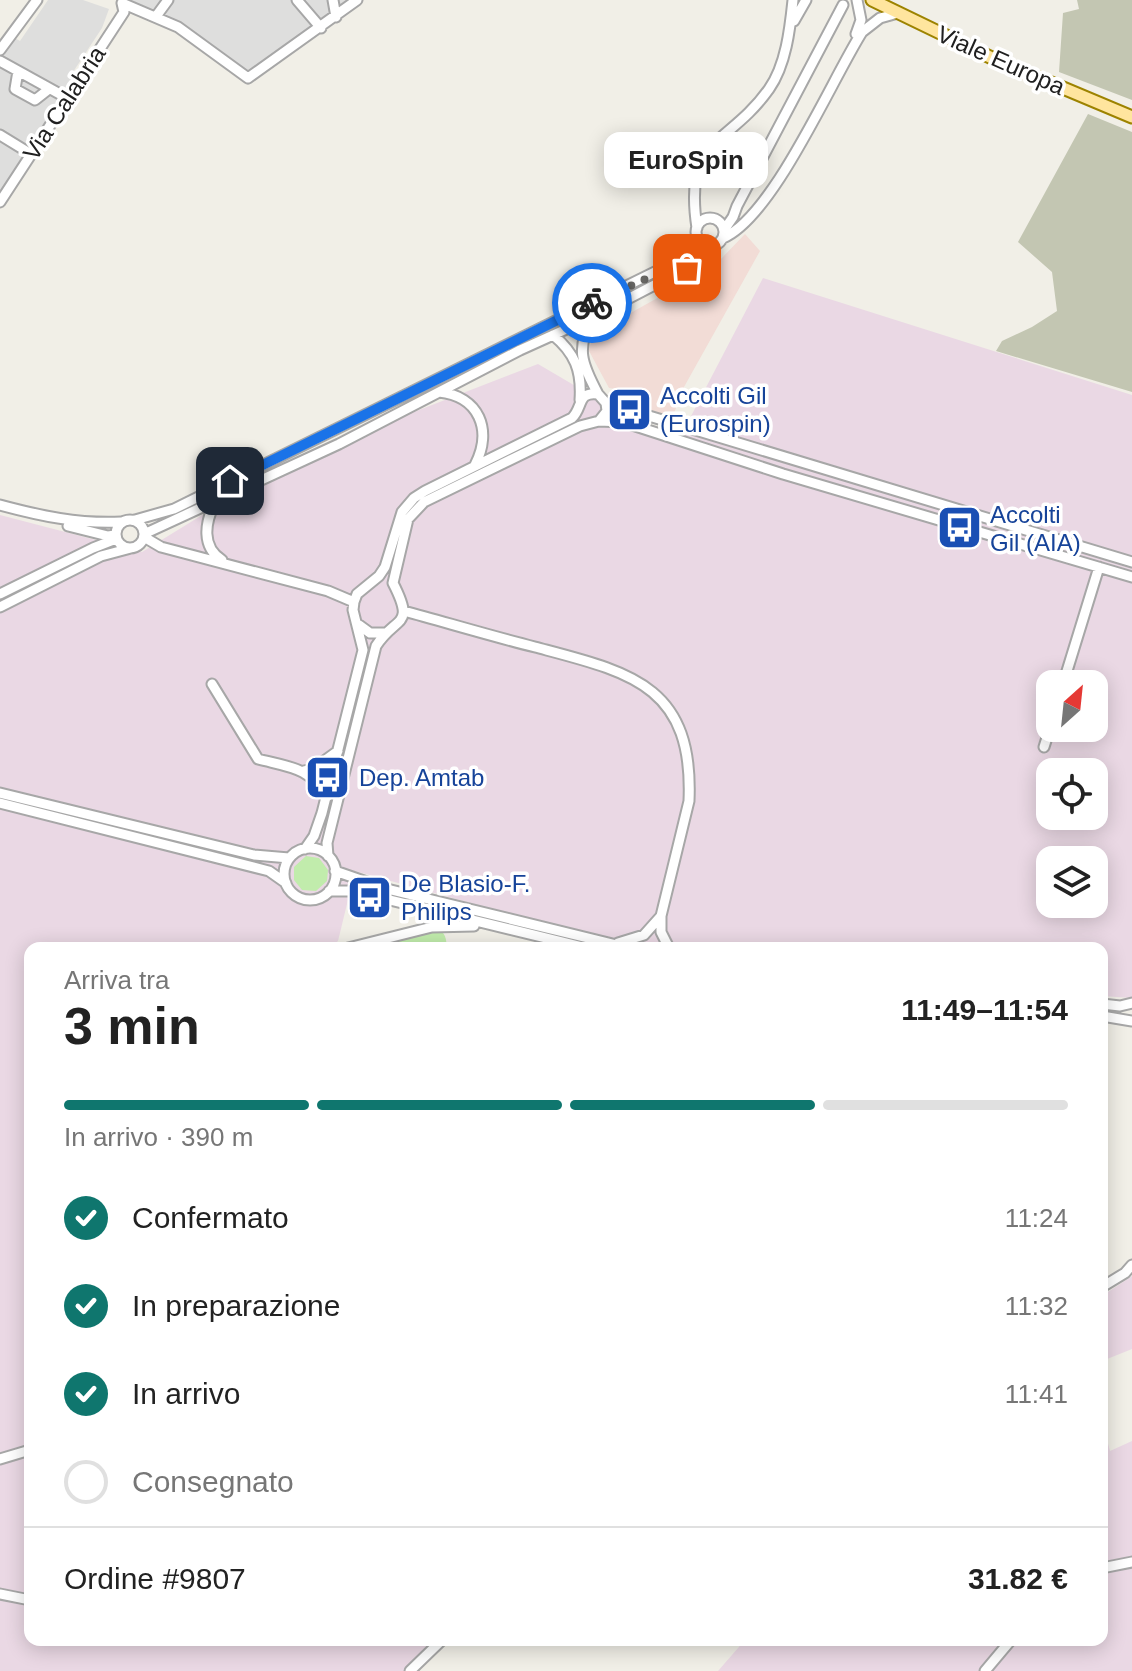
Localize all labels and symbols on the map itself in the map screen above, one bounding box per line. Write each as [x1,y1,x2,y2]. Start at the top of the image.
street label: Viale Europa [933,20,1070,100]
street label: Via Calabria [17,40,111,165]
callout: EuroSpin [605,132,769,188]
pin [653,234,721,302]
courier [552,263,632,343]
place label: Accolti Gil (Eurospin) [660,382,771,437]
bus stop icon: Accolti Gil (Eurospin) [605,385,653,433]
pin [196,447,264,515]
place label: Accolti Gil (AIA) [990,501,1081,556]
bus stop icon: Accolti Gil (AIA) [935,504,983,552]
north arrow [1036,670,1108,742]
bus stop icon: Dep. Amtab [304,753,352,801]
place label: Dep. Amtab [359,764,484,791]
place label: De Blasio-F. Philips [401,870,530,925]
bus stop icon: De Blasio-F. Philips [346,873,394,921]

